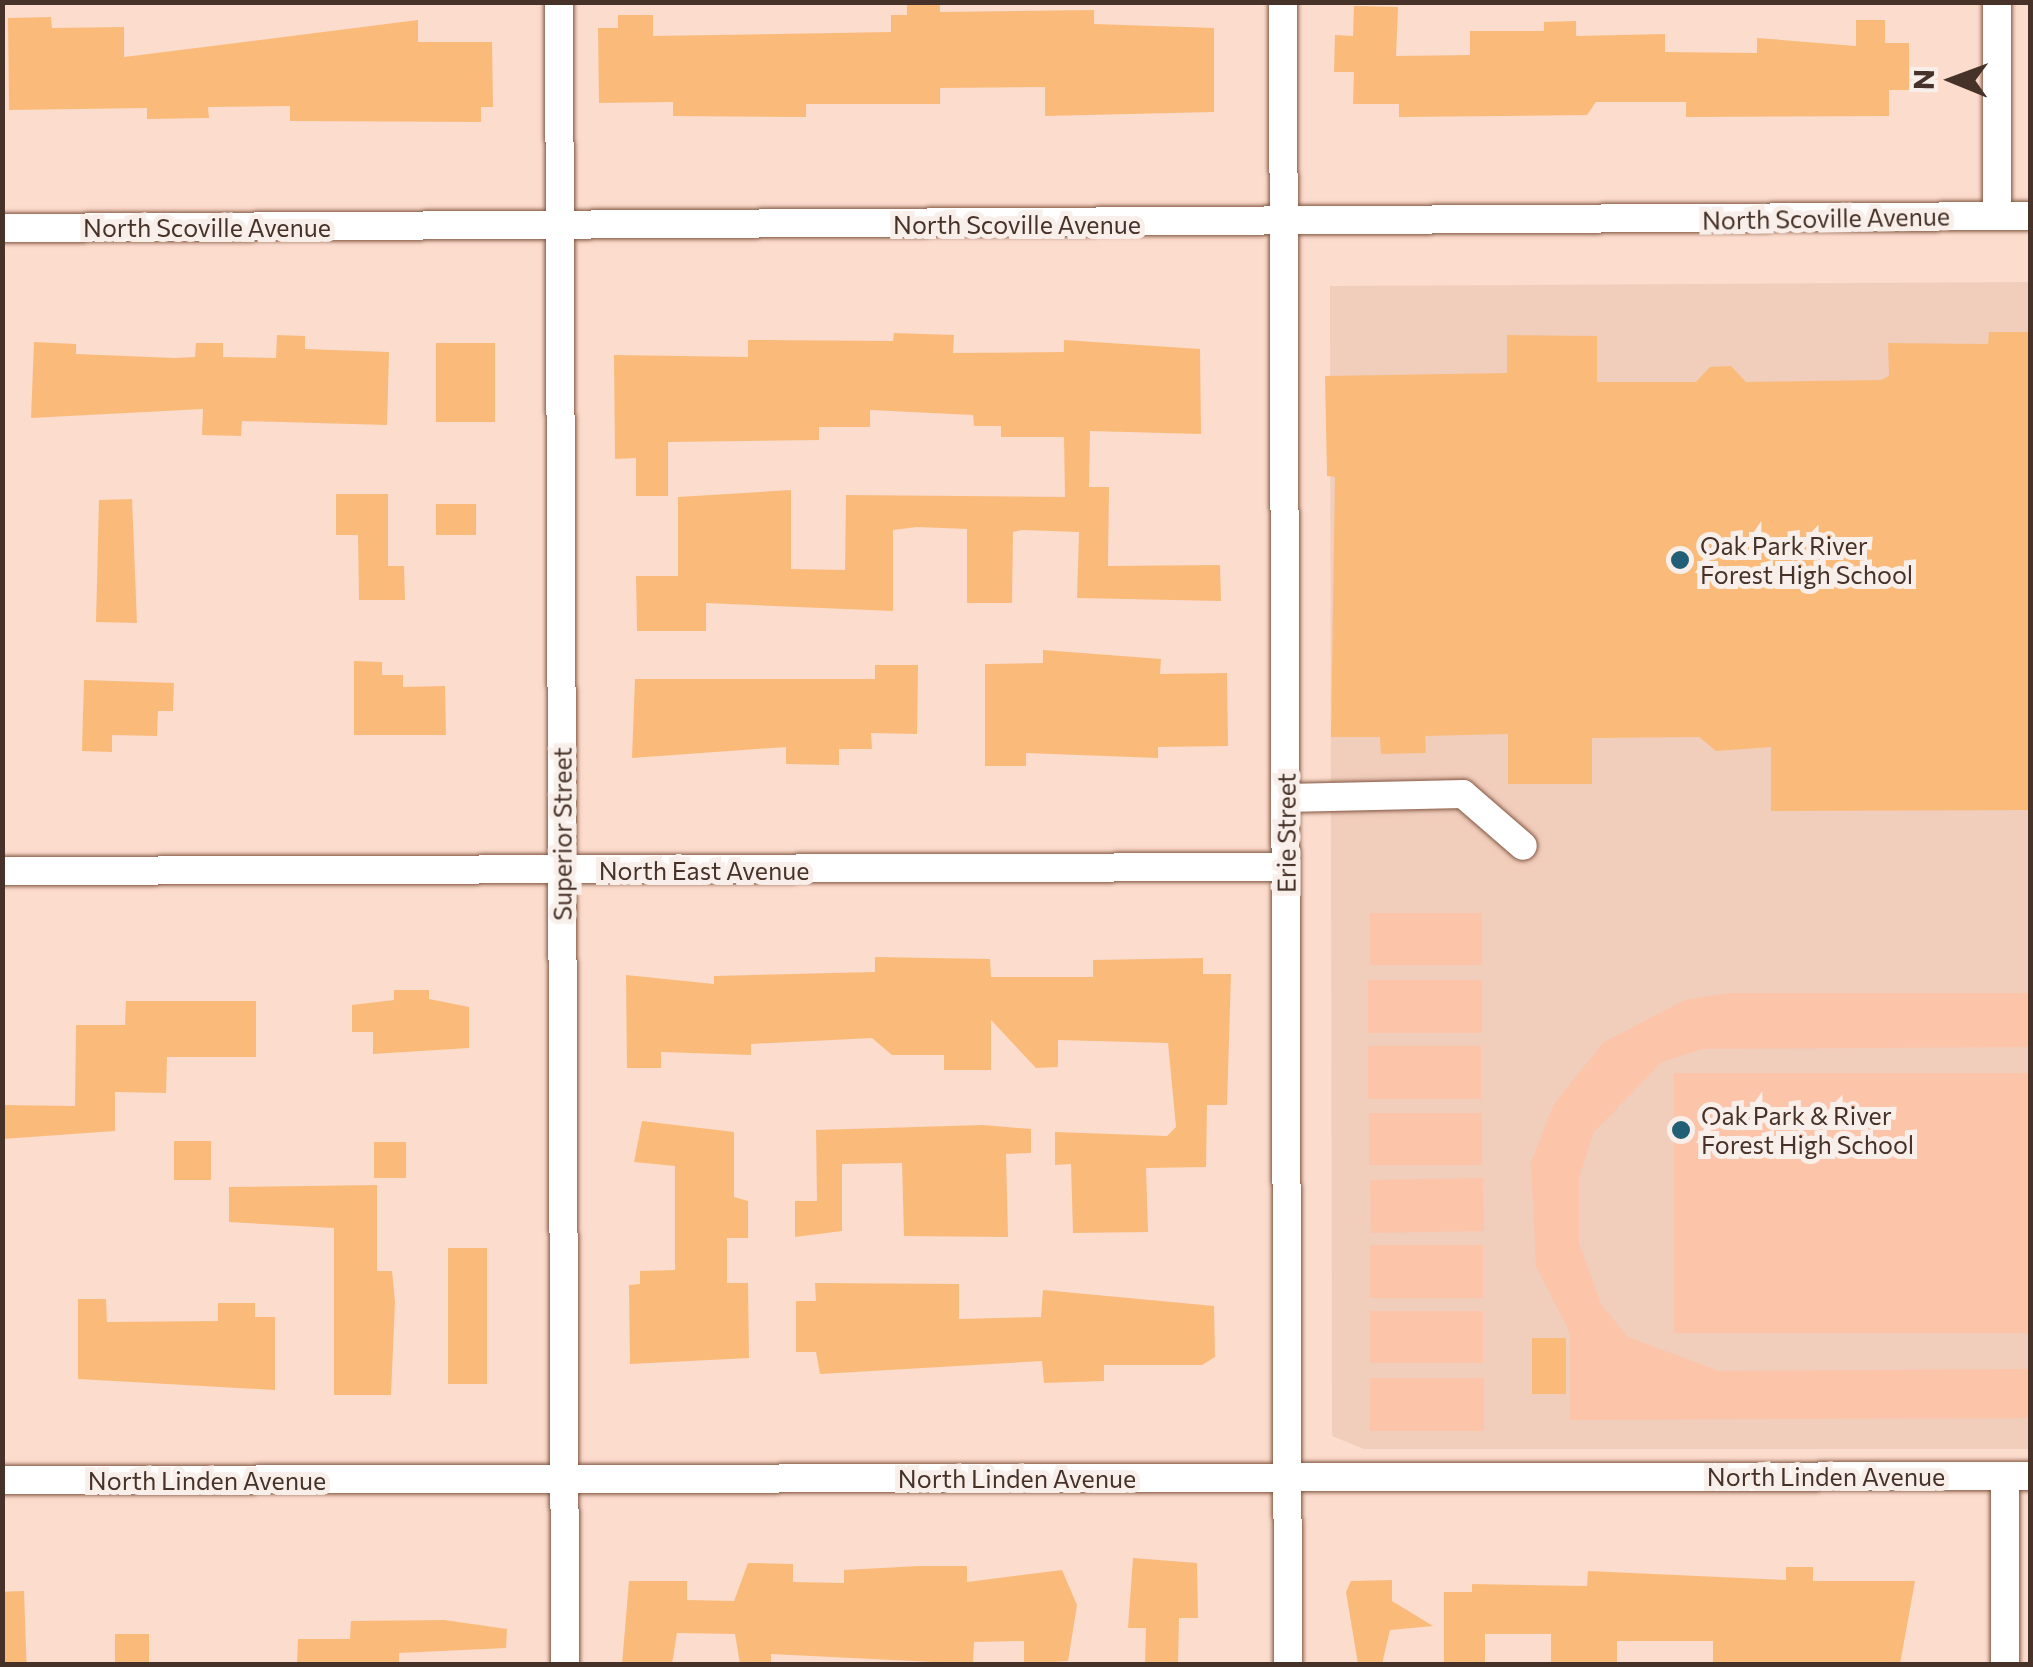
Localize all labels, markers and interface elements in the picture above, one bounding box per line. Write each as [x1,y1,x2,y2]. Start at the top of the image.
north arrow [1903,30,2003,130]
text: N [1906,69,1940,90]
street label: North Scoville Avenue [1702,201,1950,235]
street label: North Scoville Avenue [893,209,1141,239]
street label: North Scoville Avenue [83,212,331,242]
place label: Oak Park River Forest High School [1700,531,1913,590]
marker: Oak Park River Forest High School [1669,549,1691,571]
street label: Superior Street [547,747,577,921]
street label: Erie Street [1271,773,1301,893]
street label: North East Avenue [599,855,809,885]
place label: Oak Park & River Forest High School [1701,1101,1914,1160]
marker: Oak Park & River Forest High School [1670,1119,1692,1141]
street label: North Linden Avenue [1707,1461,1945,1491]
street label: North Linden Avenue [898,1463,1136,1493]
street label: North Linden Avenue [88,1465,326,1495]

